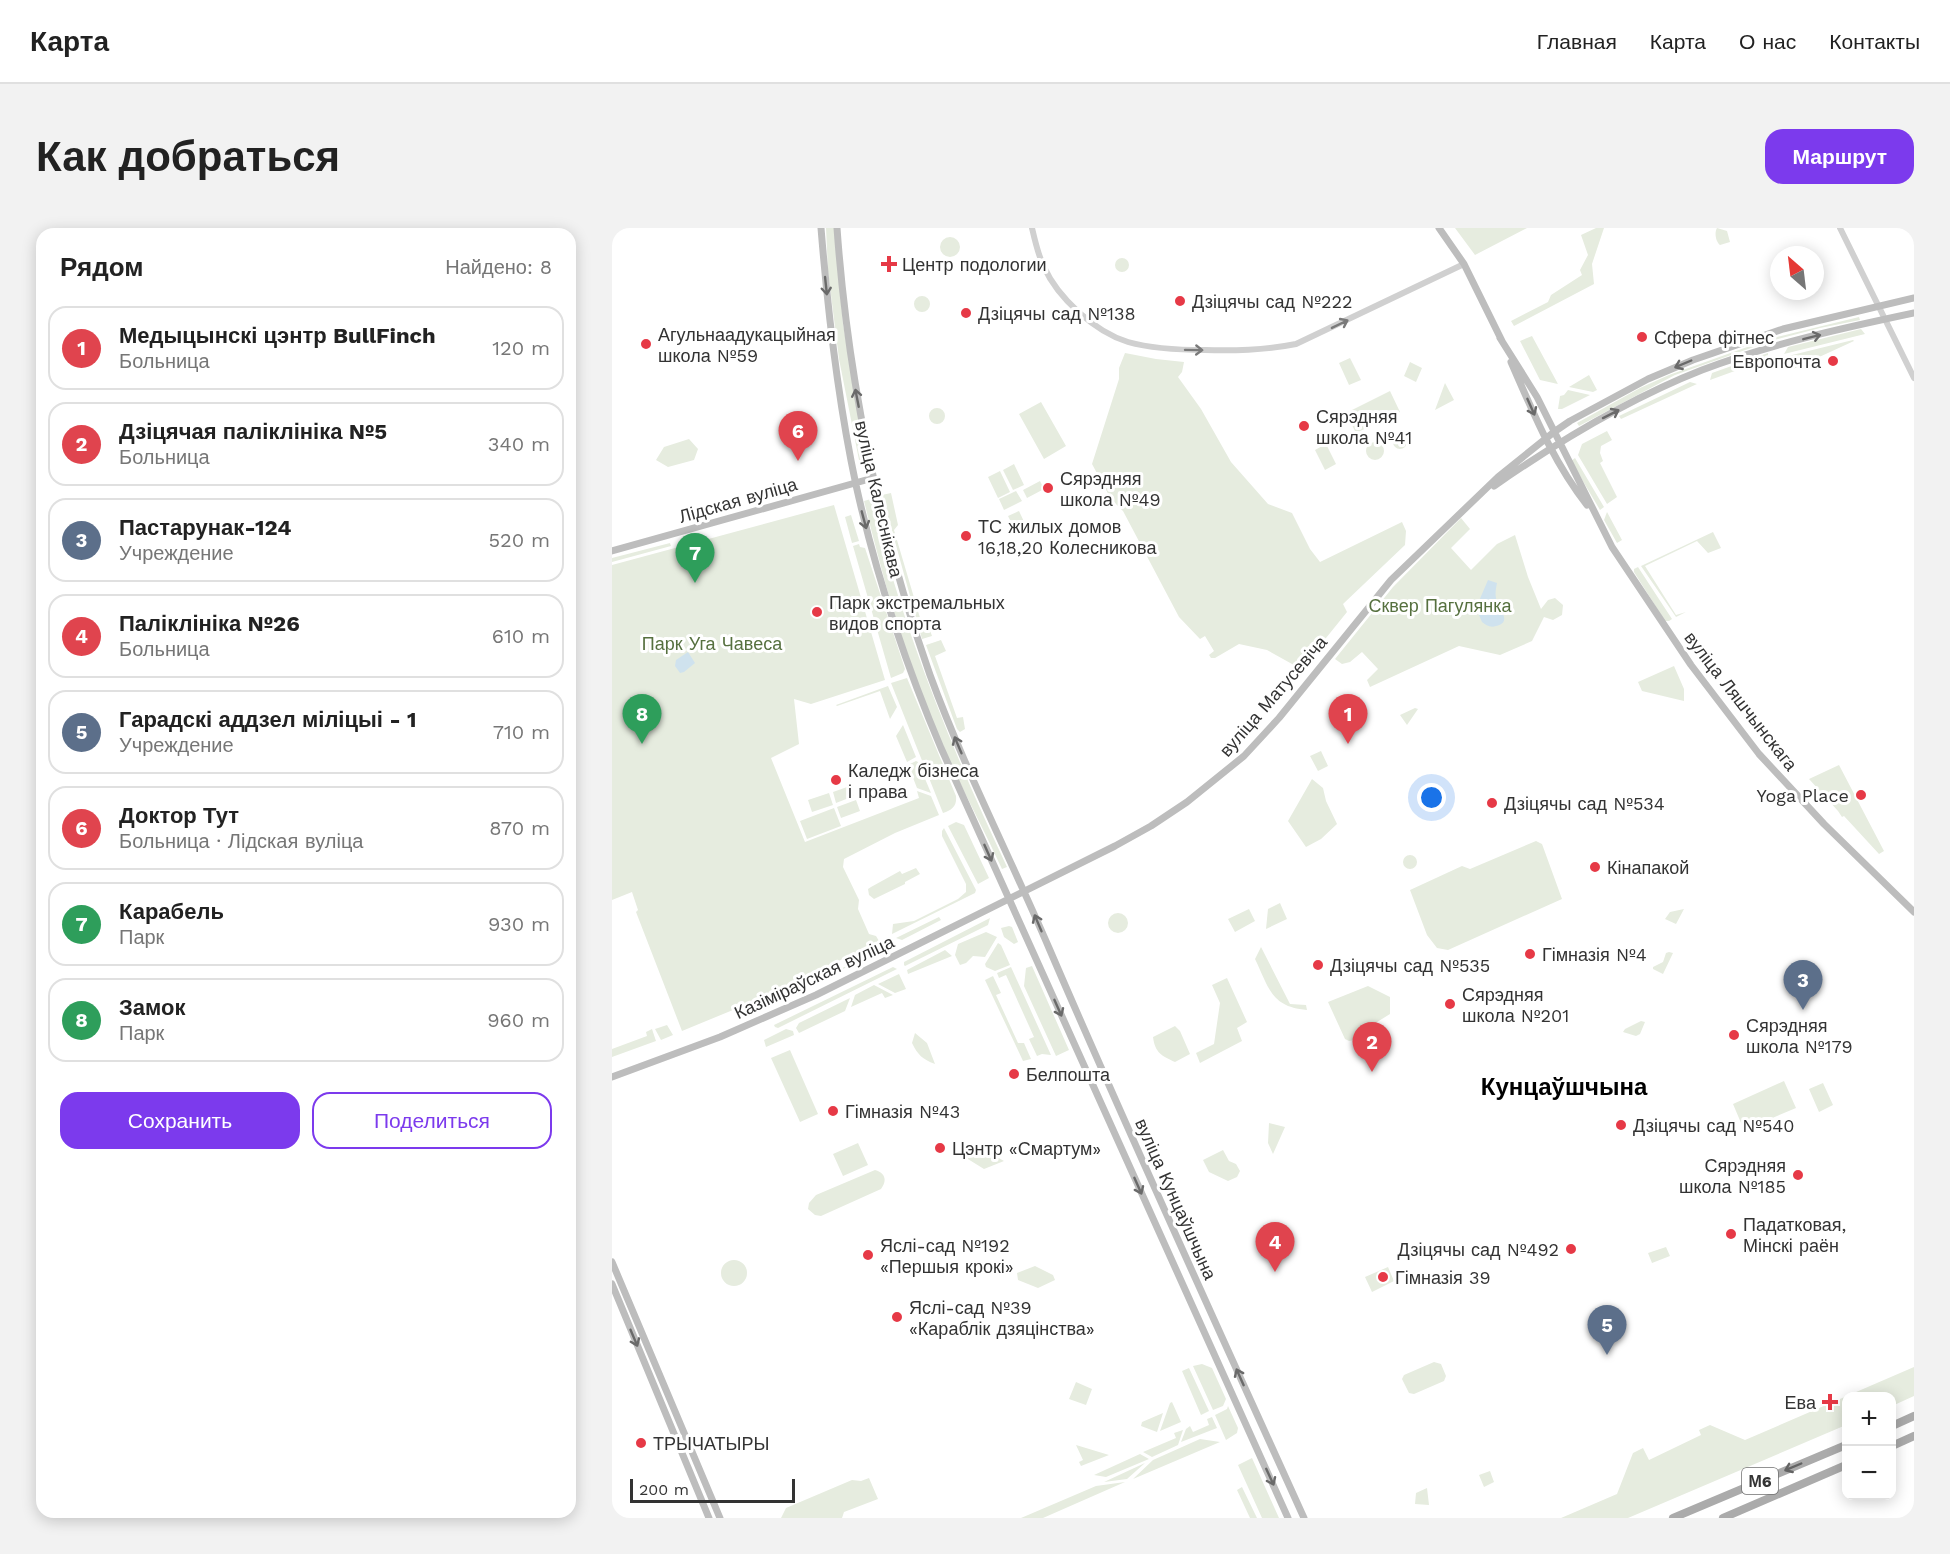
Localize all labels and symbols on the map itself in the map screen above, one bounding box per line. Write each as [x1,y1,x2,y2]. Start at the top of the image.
north arrow [1770,246,1824,300]
place label: Центр подологии [902,254,1047,275]
marker: Центр подологии [880,255,898,273]
one-way arrow [821,276,832,296]
place label: Дзіцячы сад №222 [1192,291,1352,312]
marker: Дзіцячы сад №222 [1173,294,1187,308]
place label: Дзіцячы сад №138 [978,303,1136,324]
marker: Дзіцячы сад №138 [959,306,973,320]
one-way arrow [1331,317,1349,329]
place label: Агульнаадукацыйная школа №59 [658,324,836,366]
place label: Сфера фітнес [1654,327,1774,348]
marker: Сфера фітнес [1635,330,1649,344]
one-way arrow [1802,330,1821,342]
marker: Агульнаадукацыйная школа №59 [639,337,653,351]
one-way arrow [1183,344,1203,356]
place label: Европочта [1733,351,1822,372]
marker: Европочта [1826,354,1840,368]
one-way arrow [1674,359,1692,370]
one-way arrow [851,388,862,408]
one-way arrow [1526,398,1537,416]
place label: Сярэдняя школа №41 [1316,406,1412,448]
one-way arrow [1601,408,1619,419]
pin: 6 [778,412,818,461]
street label: вуліца Калеснікава [851,419,907,580]
marker: Сярэдняя школа №41 [1297,419,1311,433]
place label: Сярэдняя школа №49 [1060,468,1161,510]
street label: Лідская вуліца [676,473,801,527]
marker: Сярэдняя школа №49 [1041,481,1055,495]
one-way arrow [859,510,871,529]
place label: ТС жилых домов 16,18,20 Колесникова [978,516,1157,558]
marker: ТС жилых домов 16,18,20 Колесникова [959,529,973,543]
pin: 7 [676,534,715,583]
place label: Парк экстремальных видов спорта [829,592,1005,634]
park label: Сквер Пагулянка [1369,595,1512,616]
marker: Парк экстремальных видов спорта [810,605,824,619]
street label: вуліца Ляшчынскага [1680,627,1802,775]
street label: вуліца Матусевіча [1215,631,1332,761]
park label: Парк Уга Чавеса [642,633,783,654]
pin: 8 [622,694,662,744]
pin: 1 [1328,694,1368,744]
one-way arrow [952,737,963,755]
place label: Каледж бізнеса і права [848,760,980,802]
marker: Каледж бізнеса і права [829,773,843,787]
your location [1417,783,1446,812]
place label: Yoga Place [1757,785,1849,806]
marker: Yoga Place [1854,788,1868,802]
place label: Дзіцячы сад №534 [1504,793,1665,814]
marker: Дзіцячы сад №534 [1485,796,1499,810]
one-way arrow [983,843,994,862]
place label: Кінапакой [1607,857,1689,878]
marker: Кінапакой [1588,860,1602,874]
one-way arrow [1032,914,1043,932]
street label: Казіміраўская вуліца [731,930,898,1023]
place label: Гімназія №4 [1542,944,1647,965]
marker: Гімназія №4 [1523,947,1537,961]
place label: Дзіцячы сад №535 [1330,955,1490,976]
marker: Дзіцячы сад №535 [1311,958,1325,972]
pin: 3 [1784,960,1822,1010]
place label: Сярэдняя школа №201 [1462,984,1569,1026]
marker: Сярэдняя школа №201 [1443,997,1457,1011]
one-way arrow [1053,999,1064,1017]
place label: Сярэдняя школа №179 [1746,1015,1853,1057]
pin: 2 [1352,1022,1392,1072]
marker: Сярэдняя школа №179 [1727,1028,1741,1042]
place label: Белпошта [1026,1064,1111,1085]
marker: Белпошта [1007,1067,1021,1081]
district label: Кунцаўшчына [1481,1073,1648,1101]
place label: Гімназія №43 [845,1101,960,1122]
marker: Гімназія №43 [826,1104,840,1118]
street label: вуліца Кунцаўшчына [1131,1115,1221,1284]
place label: Дзіцячы сад №540 [1633,1115,1795,1136]
marker: Дзіцячы сад №540 [1614,1118,1628,1132]
place label: Цэнтр «Смартум» [952,1138,1101,1159]
marker: Цэнтр «Смартум» [933,1141,947,1155]
place label: Сярэдняя школа №185 [1679,1155,1786,1197]
marker: Сярэдняя школа №185 [1791,1168,1805,1182]
one-way arrow [1133,1176,1145,1194]
place label: Падатковая, Мінскі раён [1743,1214,1846,1256]
pin: 4 [1256,1222,1294,1272]
marker: Падатковая, Мінскі раён [1724,1227,1738,1241]
place label: Яслі-сад №192 «Першыя крокі» [880,1235,1014,1277]
place label: Дзіцячы сад №492 [1398,1239,1559,1260]
marker: Дзіцячы сад №492 [1564,1242,1578,1256]
marker: Яслі-сад №192 «Першыя крокі» [861,1248,875,1262]
place label: Гімназія 39 [1395,1267,1491,1288]
marker: Гімназія 39 [1376,1270,1390,1284]
place label: Яслі-сад №39 «Караблік дзяцінства» [909,1297,1095,1339]
pin: 5 [1588,1306,1626,1355]
marker: Яслі-сад №39 «Караблік дзяцінства» [890,1310,904,1324]
one-way arrow [629,1328,640,1347]
one-way arrow [1233,1368,1244,1386]
place label: Ева [1785,1392,1817,1413]
marker: Ева [1821,1393,1839,1411]
place label: ТРЫЧАТЫРЫ [653,1433,769,1454]
marker: ТРЫЧАТЫРЫ [634,1436,648,1450]
one-way arrow [1784,1462,1802,1474]
one-way arrow [1265,1468,1276,1486]
road number: М6 [1742,1468,1778,1494]
scale bar [630,1476,795,1504]

